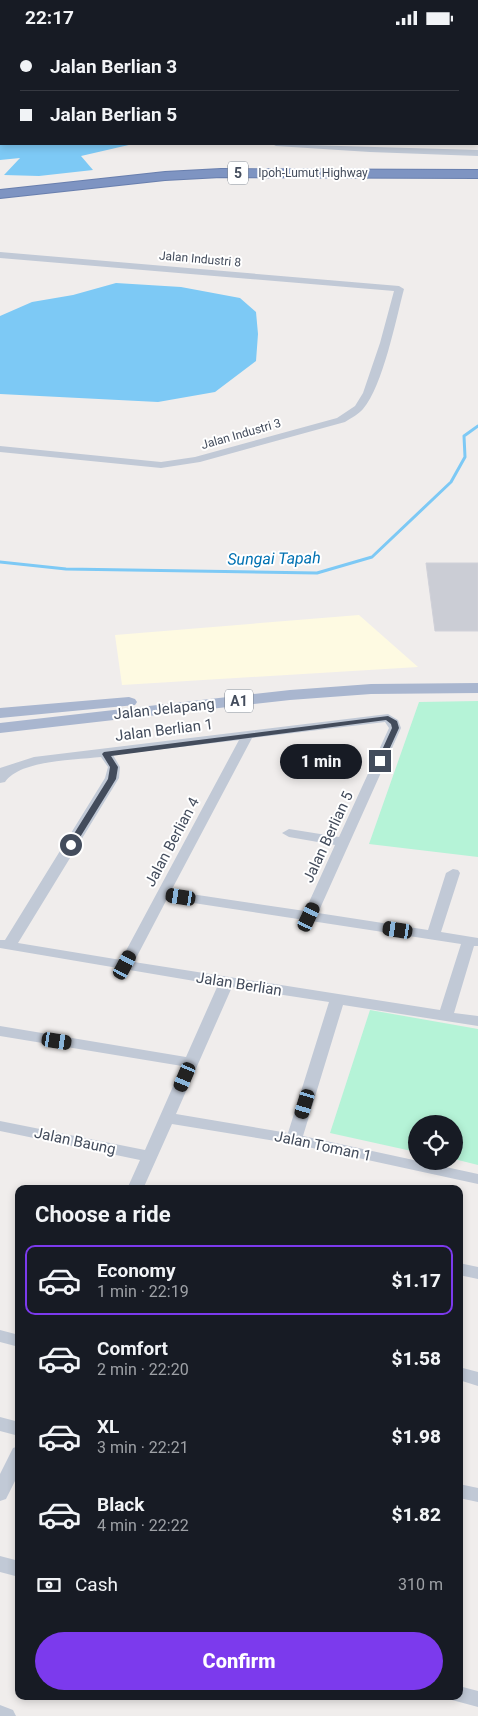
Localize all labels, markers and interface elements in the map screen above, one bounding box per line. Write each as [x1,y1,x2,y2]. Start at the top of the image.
text: 22:17 [25,6,74,29]
text: Jalan Berlian 3 [50,55,177,78]
text: Jalan Berlian 5 [50,103,177,126]
road number: 5 [228,161,248,185]
street label: Ipoh-Lumut Highway [258,166,368,180]
street label: Jalan Industri 8 [158,248,242,270]
street label: Jalan Industri 3 [200,416,282,452]
water label: Sungai Tapah [227,548,321,569]
road number: A1 [225,689,253,713]
street label: Jalan Jelapang [113,695,215,723]
street label: Jalan Berlian 1 [114,715,214,745]
callout: 1 min [280,743,362,779]
route end [369,750,391,772]
text: 1 min [301,752,341,771]
street label: Jalan Berlian 5 [299,789,357,885]
street label: Jalan Berlian 4 [141,794,203,890]
route start [60,834,82,856]
car [165,887,196,907]
car [295,900,322,934]
car [382,920,413,940]
car [111,948,138,982]
street label: Jalan Berlian [195,968,283,1000]
car [41,1031,72,1051]
car [172,1060,197,1094]
car [293,1087,316,1121]
map controls [408,1115,463,1170]
button: locate [408,1115,463,1170]
street label: Jalan Baung [33,1124,117,1158]
street label: Jalan Toman 1 [273,1127,373,1165]
text: Choose a ride [35,1202,171,1227]
icon: car [37,1258,82,1303]
text: Economy [97,1259,176,1282]
text: $1.17 [392,1269,441,1292]
text: 1 min · 22:19 [97,1282,189,1301]
icon: car [37,1336,82,1381]
text: Comfort [97,1337,168,1360]
text: $1.58 [392,1347,441,1370]
text: 2 min · 22:20 [97,1360,189,1379]
icon: car [37,1414,82,1459]
text: XL [97,1415,119,1438]
text: $1.98 [392,1425,441,1448]
text: 3 min · 22:21 [97,1438,189,1457]
icon: car [37,1492,82,1537]
text: Black [97,1493,144,1516]
text: $1.82 [392,1503,441,1526]
text: 4 min · 22:22 [97,1516,189,1535]
icon: cash [35,1571,63,1599]
text: Cash [75,1573,118,1596]
text: 310 m [398,1575,443,1594]
button: Confirm [35,1632,443,1690]

